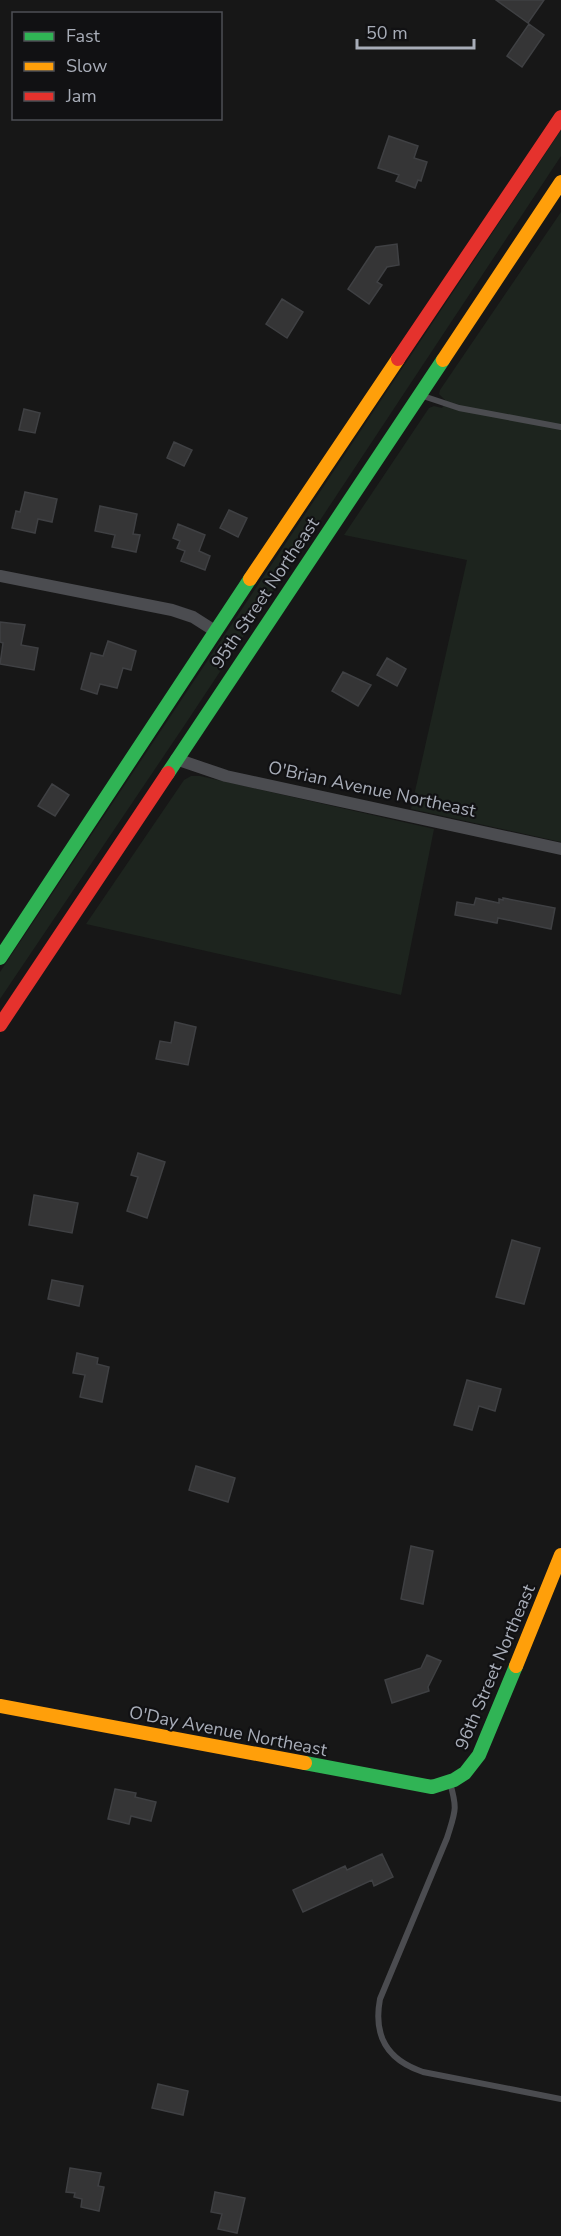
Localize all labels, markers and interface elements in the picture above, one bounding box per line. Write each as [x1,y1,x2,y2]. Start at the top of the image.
legend [12,12,222,120]
scale bar [357,12,474,50]
text: 50 m [366,21,408,45]
text: Fast [66,24,101,48]
text: Slow [66,54,107,78]
text: Jam [65,84,97,108]
street label: 95th Street Northeast [205,512,325,673]
street label: O'Brian Avenue Northeast [266,755,479,823]
street label: 96th Street Northeast [449,1580,541,1753]
street label: O'Day Avenue Northeast [127,1700,330,1762]

